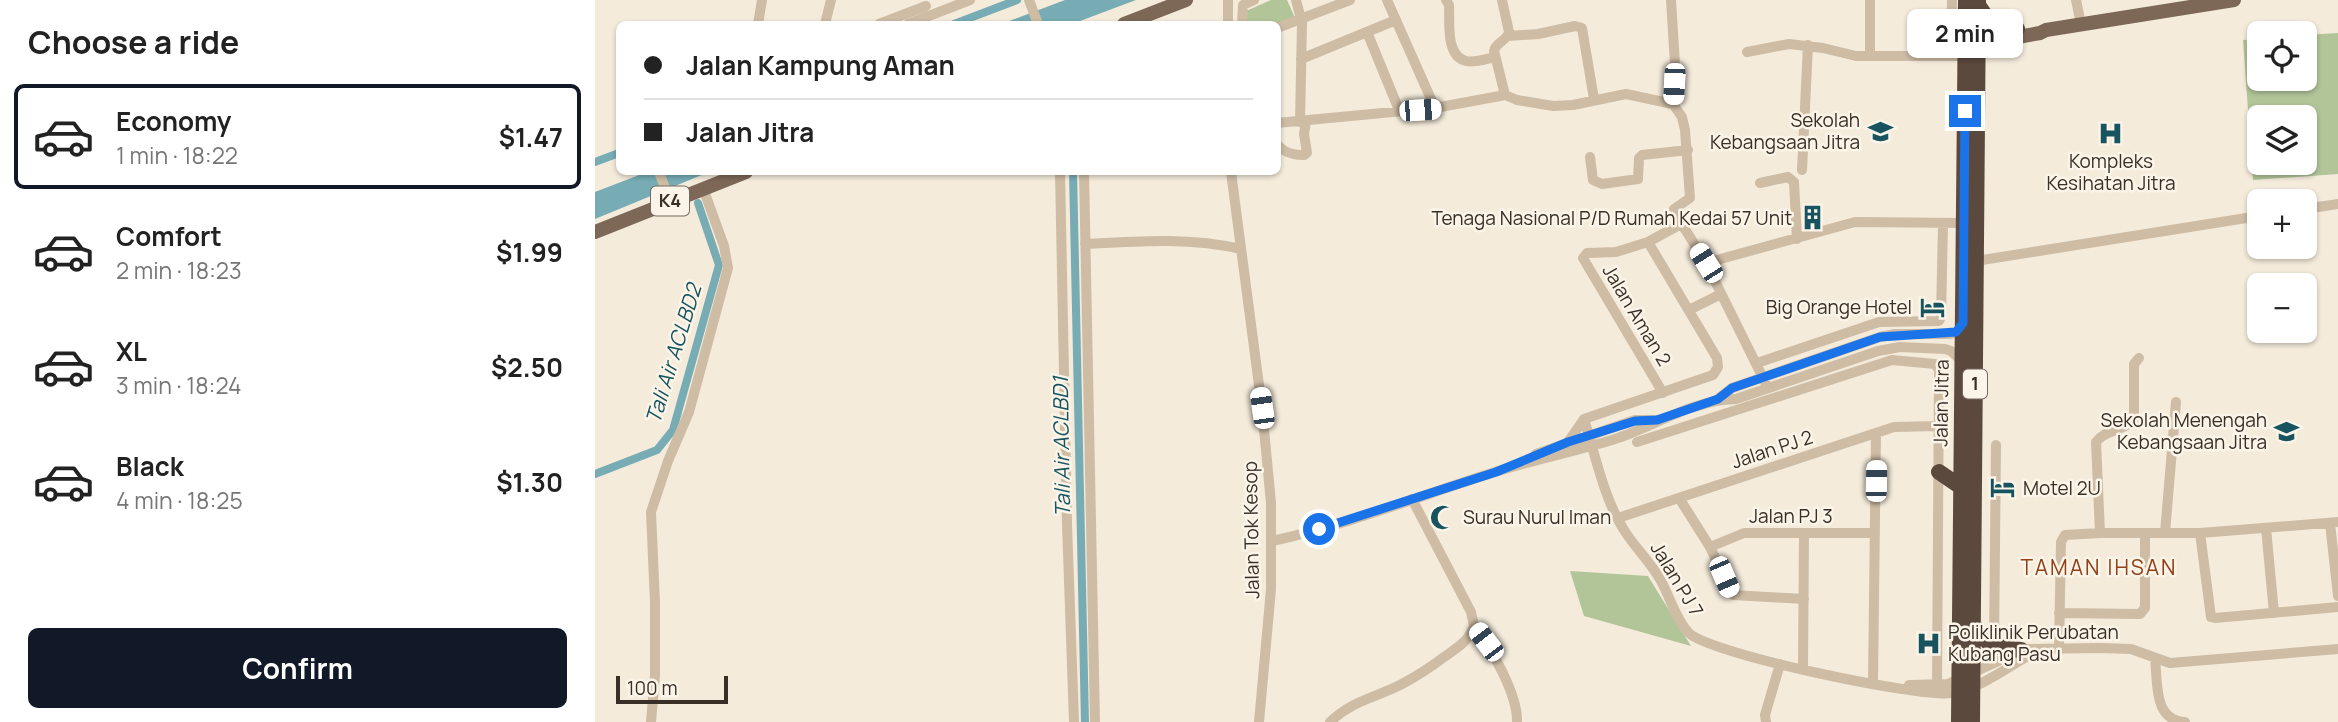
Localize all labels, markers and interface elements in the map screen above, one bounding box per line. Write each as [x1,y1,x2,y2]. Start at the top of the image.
callout: 2 min [1907,10,2023,58]
text: 2 min [1935,17,1995,49]
text: Choose a ride [28,20,239,64]
map controls [2247,21,2317,343]
button: locate [2247,21,2317,91]
text: Jalan Kampung Aman [686,47,955,83]
car [1663,62,1686,106]
route end [1949,95,1981,127]
car [1399,98,1442,122]
text: Economy [116,103,231,139]
icon: car [32,105,95,168]
button: layers [2247,105,2317,175]
place label: Sekolah Kebangsaan Jitra [1710,107,1860,155]
text: Jalan Jitra [686,114,814,150]
school or university icon: Sekolah Kebangsaan Jitra [1866,117,1894,145]
text: $1.47 [499,119,563,155]
hospital icon: Kompleks Kesihatan Jitra [2097,119,2125,147]
text: 1 min · 18:22 [116,139,238,171]
place label: Kompleks Kesihatan Jitra [2046,148,2176,196]
road number: K4 [651,186,689,216]
button: + [2247,189,2317,259]
building icon: Tenaga Nasional P/D Rumah Kedai 57 Unit [1798,204,1826,232]
place label: Tenaga Nasional P/D Rumah Kedai 57 Unit [1432,205,1792,231]
text: Comfort [116,218,222,254]
icon: car [32,220,95,283]
text: $1.99 [496,234,563,270]
car [1686,240,1727,286]
text: 2 min · 18:23 [116,254,242,286]
street label: Jalan Aman 2 [1596,259,1678,371]
button: − [2247,273,2317,343]
water label: Tali Air ACLBD2 [639,279,708,427]
hotel icon: Big Orange Hotel [1918,293,1946,321]
place label: Big Orange Hotel [1766,294,1912,320]
text: XL [116,333,147,369]
icon: car [32,335,95,398]
text: $2.50 [491,349,563,385]
street label: Jalan Jitra [1927,359,1955,447]
text: 3 min · 18:24 [116,369,242,401]
road number: 1 [1963,370,1987,398]
water label: Tali Air ACLBD1 [1046,375,1076,518]
car [1249,386,1276,430]
place label: Sekolah Menengah Kebangsaan Jitra [2100,407,2267,455]
school or university icon: Sekolah Menengah Kebangsaan Jitra [2273,417,2301,445]
street label: Jalan PJ 2 [1728,424,1816,474]
text: Black [116,448,184,484]
icon: car [32,450,95,513]
car [1866,460,1887,502]
street label: Jalan Tok Kesop [1237,461,1265,599]
text: $1.30 [496,464,563,500]
hotel icon: Motel 2U [1989,474,2017,502]
place label: Motel 2U [2023,475,2101,501]
text: 4 min · 18:25 [116,484,243,516]
mosque icon: Surau Nurul Iman [1429,503,1457,531]
street label: Jalan PJ 3 [1749,503,1833,529]
place label: Surau Nurul Iman [1463,504,1611,530]
route start [1303,513,1335,545]
street label: Jalan PJ 7 [1645,537,1709,621]
district label: TAMAN IHSAN [2021,553,2177,581]
car [1707,554,1742,600]
car [1465,619,1508,665]
place label: Poliklinik Perubatan Kubang Pasu [1948,619,2119,667]
button: Confirm [28,628,567,708]
hospital icon: Poliklinik Perubatan Kubang Pasu [1914,629,1942,657]
scale bar [616,673,728,705]
text: 100 m [627,675,678,701]

